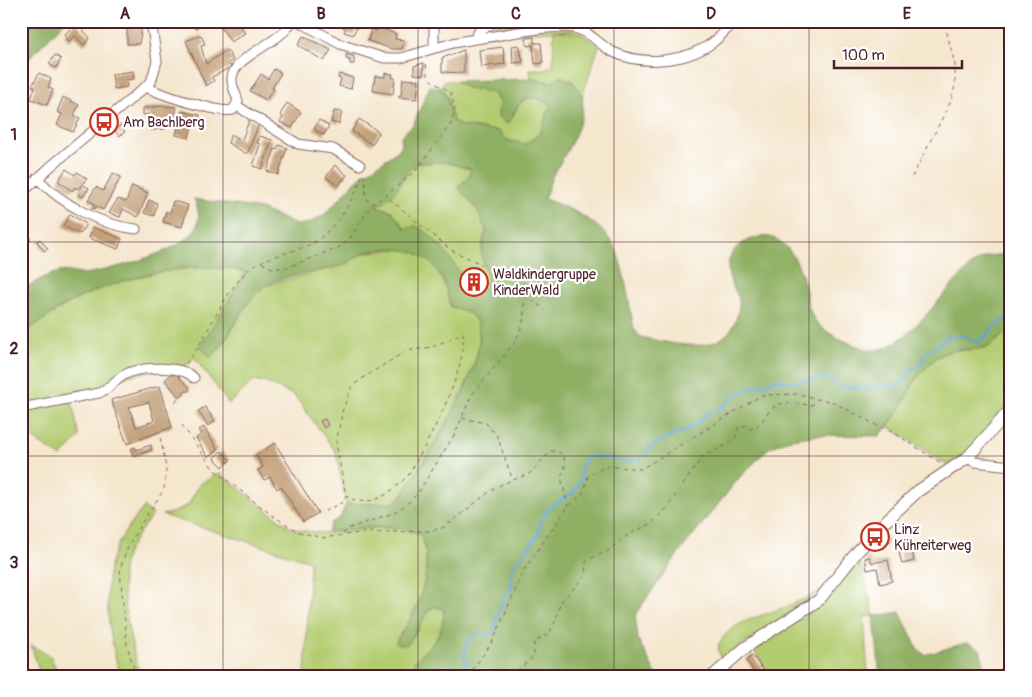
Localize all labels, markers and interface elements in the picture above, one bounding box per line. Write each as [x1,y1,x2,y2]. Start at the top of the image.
text: A [120,4,131,24]
text: B [316,4,326,24]
text: C [511,4,521,24]
text: D [706,4,716,24]
text: E [903,4,912,24]
scale bar [834,38,962,70]
text: 100 m [842,46,885,65]
bus stop icon: Am Bachlberg [89,107,119,137]
place label: Am Bachlberg [123,114,205,131]
text: 1 [11,125,17,145]
place label: Waldkindergruppe KinderWald [493,266,596,299]
building icon: Waldkindergruppe KinderWald [459,267,489,297]
text: 2 [10,339,19,359]
place label: Linz Kühreiterweg [894,521,971,554]
bus stop icon: Linz Kühreiterweg [860,522,890,552]
text: 3 [10,553,19,573]

